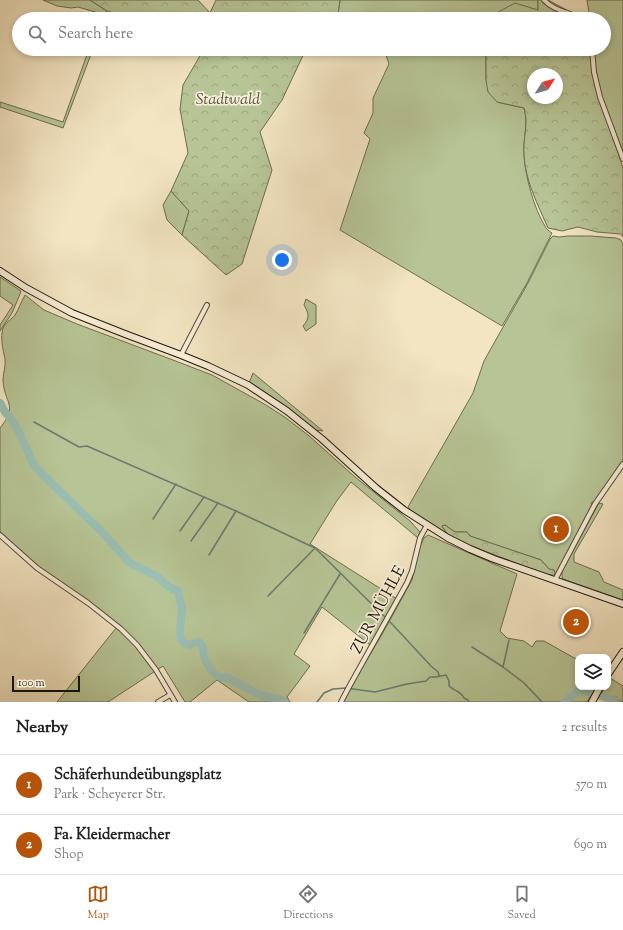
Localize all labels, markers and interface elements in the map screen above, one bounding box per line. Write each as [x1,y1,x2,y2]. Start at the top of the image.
search box [12,12,611,56]
icon: search [26,23,48,45]
text: Search here [58,24,133,45]
north arrow [527,68,563,104]
park label: Stadtwald [196,89,260,112]
your location [272,250,292,270]
pin: 1 [543,514,569,544]
street label: ZUR MÜHLE [346,562,412,658]
pin: 2 [563,607,589,637]
map controls [575,654,611,690]
button: layers [575,654,611,690]
scale bar [12,674,80,693]
text: 100 m [18,675,45,691]
text: Nearby [16,716,68,740]
text: 2 results [562,719,607,737]
text: Schäferhundeübungsplatz [54,765,221,786]
text: 1 [27,776,31,794]
text: 570 m [576,776,607,794]
text: Park · Scheyerer Str. [54,786,166,804]
text: Fa. Kleidermacher [54,825,170,846]
text: 2 [26,836,32,854]
text: 690 m [574,836,607,854]
text: Shop [54,846,83,864]
tab: Map [87,883,109,923]
tab: Directions [284,883,333,923]
tab: Saved [508,883,536,923]

